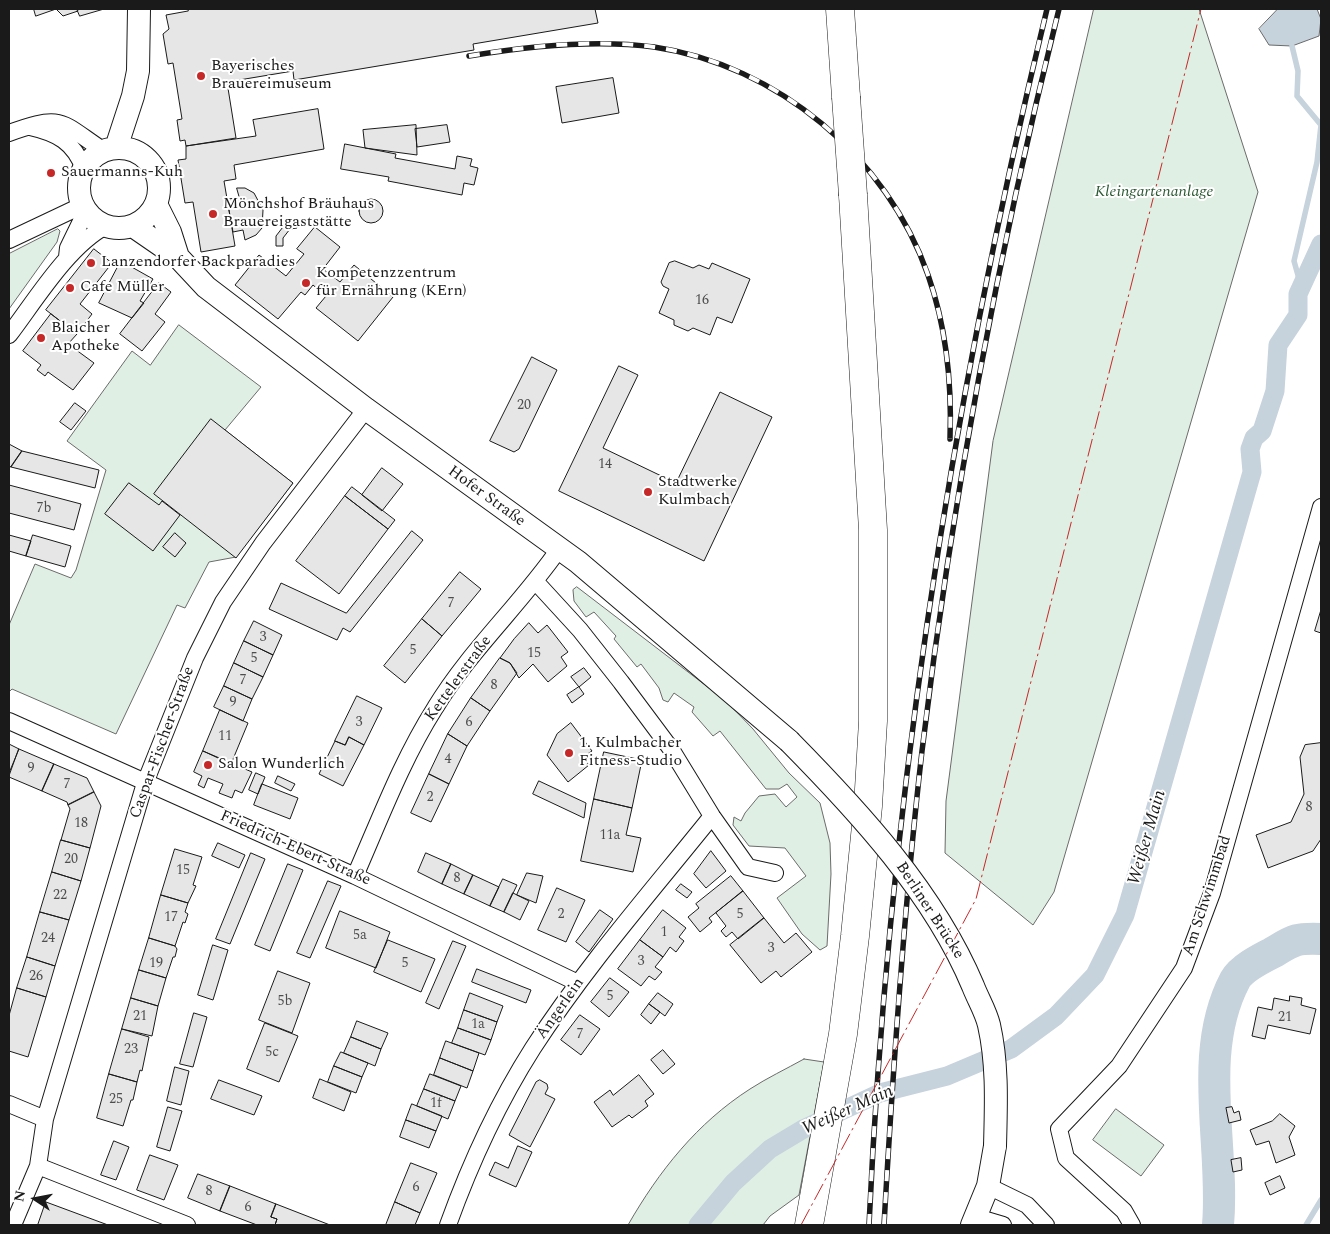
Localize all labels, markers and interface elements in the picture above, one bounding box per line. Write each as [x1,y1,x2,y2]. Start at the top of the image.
place label: Bayerisches Brauereimuseum [211,57,332,95]
marker: Bayerisches Brauereimuseum [195,70,207,82]
place label: Sauermanns-Kuh [61,163,183,183]
marker: Sauermanns-Kuh [45,167,57,179]
park label: Kleingartenanlage [1095,183,1213,203]
place label: Mönchshof Bräuhaus Brauereigaststätte [223,195,374,233]
marker: Mönchshof Bräuhaus Brauereigaststätte [207,208,219,220]
place label: Lanzendorfer Backparadies [101,253,295,273]
marker: Lanzendorfer Backparadies [85,257,97,269]
place label: Kompetenzzentrum für Ernährung (KErn) [316,264,467,302]
marker: Kompetenzzentrum für Ernährung (KErn) [300,277,312,289]
place label: Cafe Müller [80,278,164,298]
marker: Cafe Müller [64,282,76,294]
house number: 16 [695,293,709,309]
place label: Blaicher Apotheke [51,319,120,357]
marker: Blaicher Apotheke [35,332,47,344]
house number: 20 [517,398,531,414]
house number: 14 [598,457,612,473]
street label: Hofer Straße [443,462,529,532]
place label: Stadtwerke Kulmbach [658,473,737,511]
marker: Stadtwerke Kulmbach [642,486,654,498]
house number: 7b [37,501,51,517]
house number: 7 [448,596,454,612]
house number: 3 [260,630,266,646]
street label: Kettelerstraße [422,632,496,726]
house number: 5 [410,643,416,659]
house number: 15 [527,646,541,662]
house number: 5 [251,651,257,667]
street label: Caspar-Fischer-Straße [127,664,199,822]
house number: 7 [240,673,246,689]
house number: 8 [491,678,497,694]
house number: 9 [230,695,236,711]
house number: 3 [356,715,362,731]
house number: 6 [466,715,472,731]
house number: 11 [218,729,232,745]
place label: 1. Kulmbacher Fitness-Studio [579,734,682,772]
marker: 1. Kulmbacher Fitness-Studio [563,747,575,759]
house number: 4 [445,752,451,768]
place label: Salon Wunderlich [218,755,345,775]
marker: Salon Wunderlich [202,759,214,771]
house number: 9 [28,761,34,777]
house number: 7 [64,777,70,793]
water label: Weißer Main [1124,788,1172,888]
house number: 2 [427,790,433,806]
house number: 8 [1306,800,1312,816]
street label: Friedrich-Ebert-Straße [217,807,373,891]
house number: 18 [74,816,88,832]
house number: 11a [600,828,620,844]
street label: Am Schwimmbad [1179,833,1237,959]
house number: 20 [64,852,78,868]
street label: Berliner Brücke [891,859,967,963]
house number: 15 [176,863,190,879]
house number: 8 [454,871,460,887]
house number: 22 [53,888,67,904]
house number: 2 [558,907,564,923]
house number: 5 [737,907,743,923]
house number: 17 [164,910,178,926]
house number: 1 [661,925,667,941]
house number: 5a [353,928,367,944]
house number: 24 [41,931,55,947]
house number: 3 [768,941,774,957]
house number: 3 [638,954,644,970]
house number: 19 [149,956,163,972]
house number: 5 [402,956,408,972]
house number: 26 [29,969,43,985]
street label: Ängerlein [533,975,589,1043]
house number: 5 [607,989,613,1005]
house number: 5b [278,994,292,1010]
house number: 21 [133,1009,147,1025]
house number: 21 [1278,1010,1292,1026]
house number: 1a [471,1017,485,1033]
house number: 7 [577,1027,583,1043]
house number: 23 [124,1042,138,1058]
house number: 5c [265,1045,279,1061]
water label: Weißer Main [799,1081,897,1141]
house number: 25 [109,1092,123,1108]
house number: 1f [430,1096,442,1112]
north arrow [10,1174,60,1224]
house number: 6 [413,1180,419,1196]
house number: 8 [206,1184,212,1200]
text: N [8,1188,31,1204]
house number: 6 [245,1200,251,1216]

